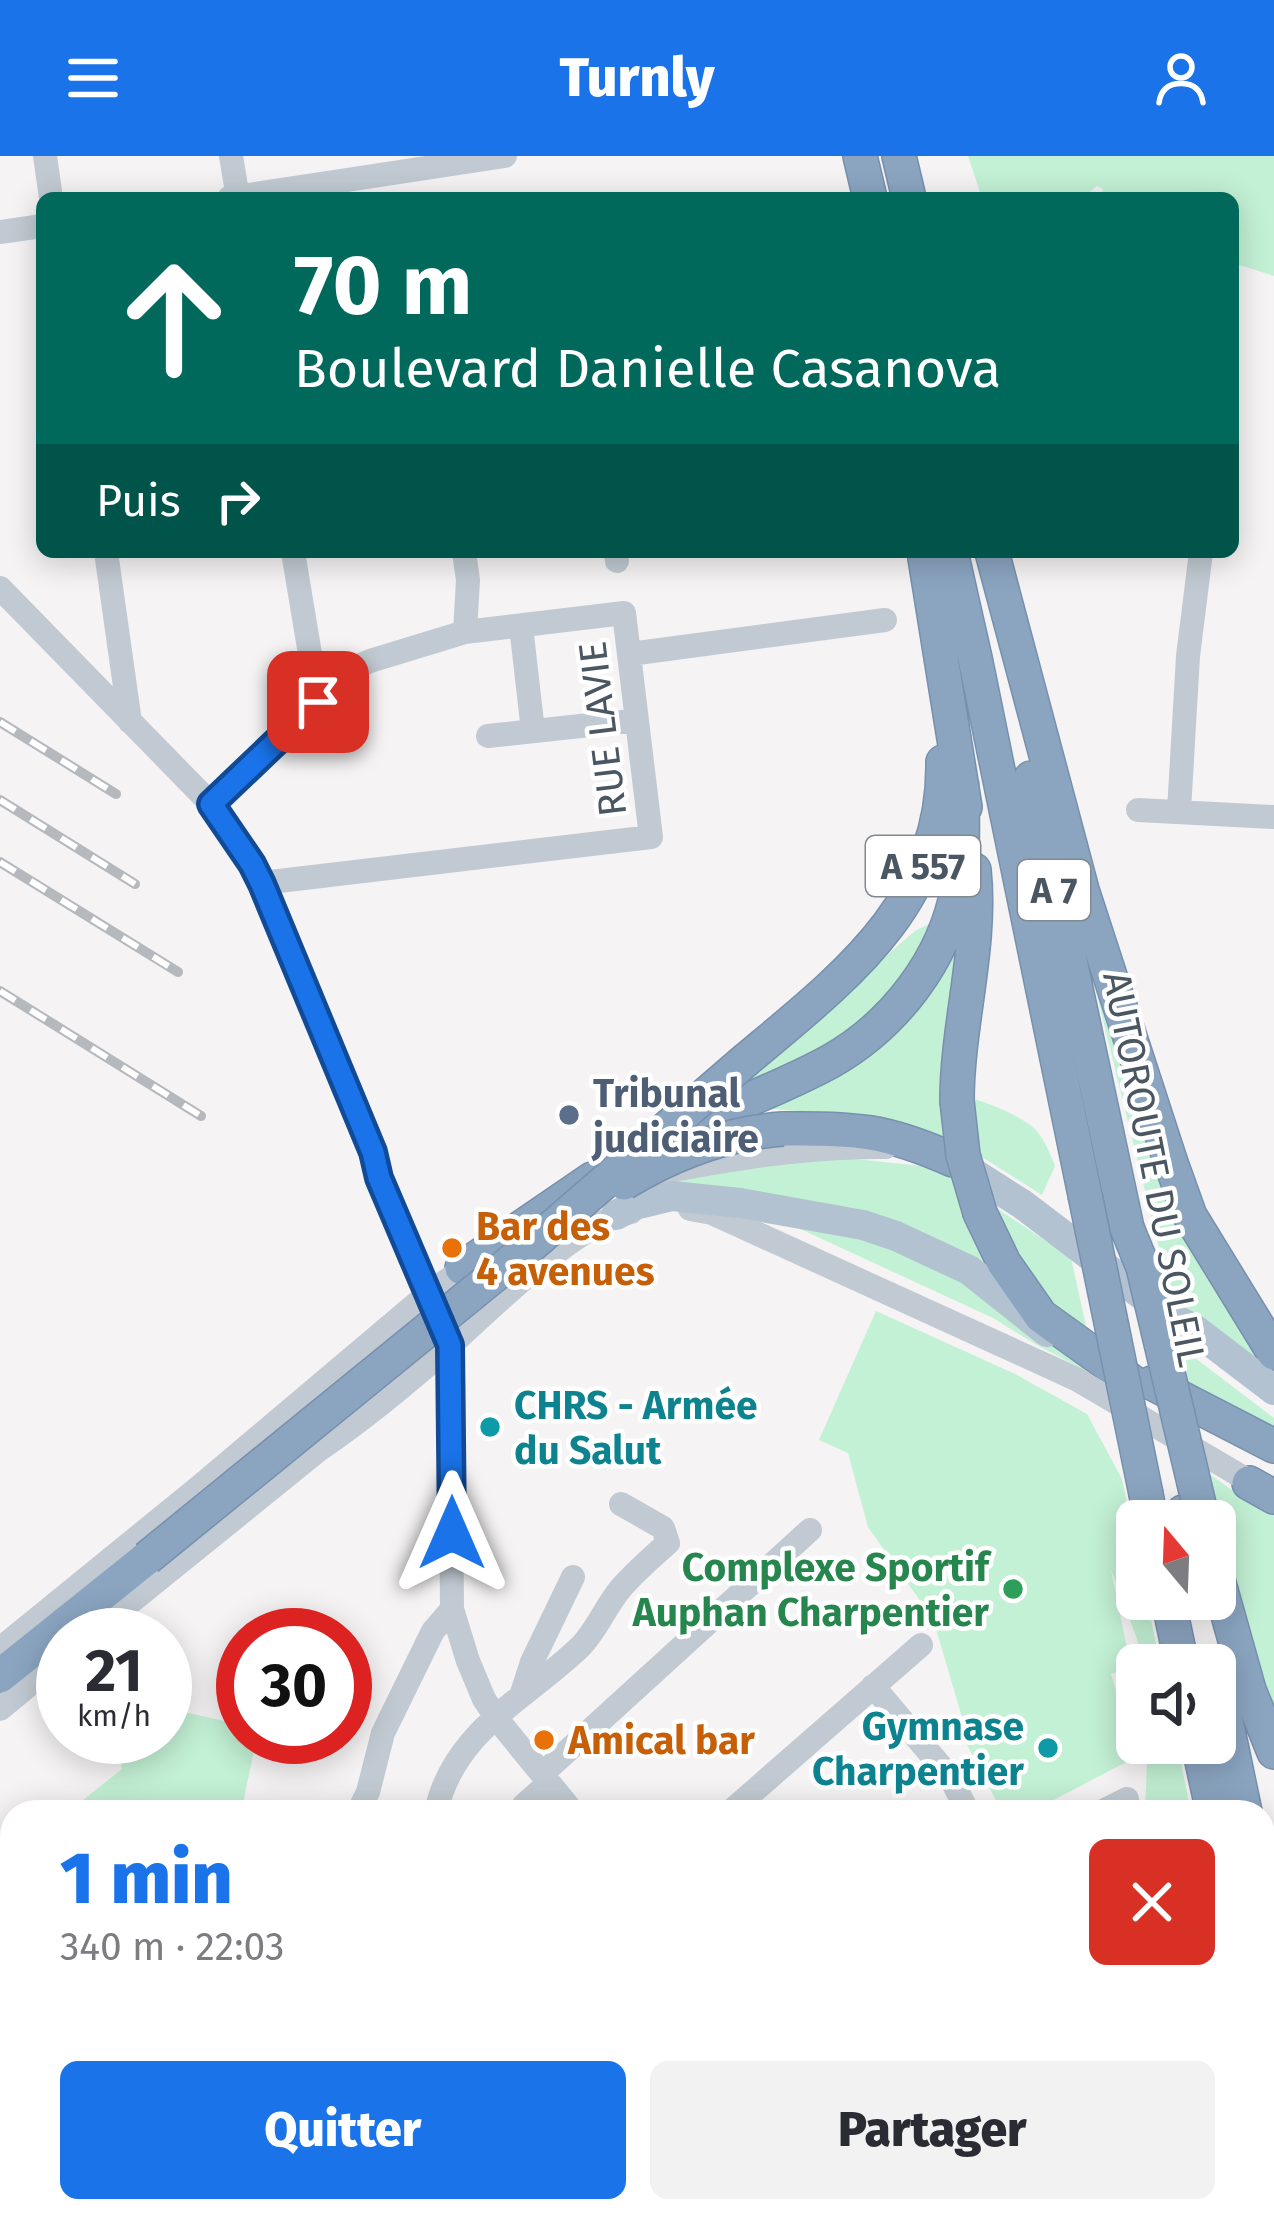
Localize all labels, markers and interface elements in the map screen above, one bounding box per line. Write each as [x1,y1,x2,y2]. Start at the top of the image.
icon: menu [60,45,126,111]
icon: person [1148,45,1214,111]
text: Turnly [559,46,715,110]
text: 70 m [294,235,472,336]
icon: ahead [96,240,252,396]
text: Boulevard Danielle Casanova [294,337,1001,401]
icon: right [205,468,271,534]
text: Puis [96,474,181,528]
street label: RUE LAVIE [569,639,637,819]
pin [267,651,369,753]
icon: arrive [285,669,351,735]
road number: A 557 [866,836,980,896]
road number: A 7 [1018,860,1090,920]
street label: AUTOROUTE DU SOLEIL [1093,968,1215,1371]
place label: Tribunal judiciaire [591,1071,759,1162]
marker: Tribunal judiciaire [556,1102,582,1128]
place label: Bar des 4 avenues [476,1204,655,1295]
marker: Bar des 4 avenues [439,1235,465,1261]
place label: CHRS - Armée du Salut [514,1383,757,1474]
marker: CHRS - Armée du Salut [477,1414,503,1440]
position arrow [389,1470,515,1596]
north arrow [1116,1500,1236,1620]
map controls [1116,1500,1236,1764]
place label: Complexe Sportif Auphan Charpentier [632,1545,992,1636]
marker: Complexe Sportif Auphan Charpentier [1000,1576,1026,1602]
speed limit sign: 30 [216,1608,372,1764]
text: 21 [85,1635,143,1707]
button: sound [1116,1644,1236,1764]
text: km/h [77,1698,151,1734]
place label: Gymnase Charpentier [812,1704,1024,1795]
place label: Amical bar [567,1718,755,1764]
marker: Amical bar [531,1727,557,1753]
marker: Gymnase Charpentier [1035,1735,1061,1761]
text: 1 min [60,1836,233,1922]
button: close [1089,1839,1215,1965]
text: 340 m · 22:03 [60,1924,284,1970]
button: Quitter [60,2061,626,2199]
button: Partager [650,2061,1215,2199]

